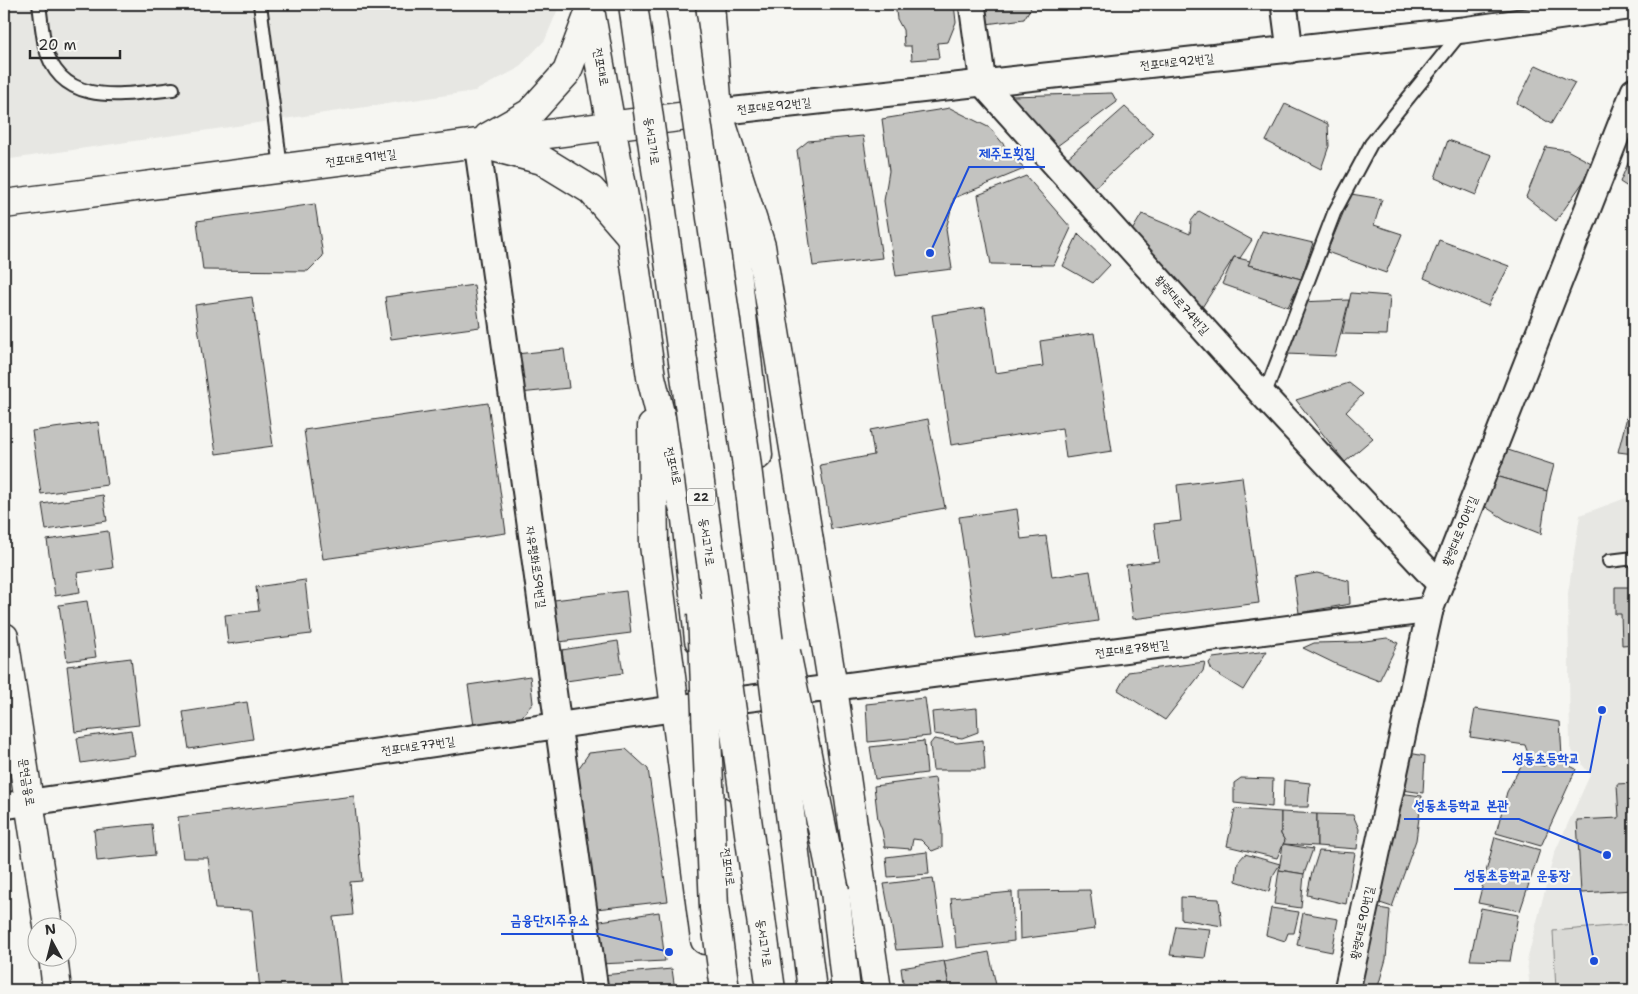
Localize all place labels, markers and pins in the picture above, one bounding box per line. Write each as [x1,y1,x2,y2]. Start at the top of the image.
callout: 제주도횟집 [969,138,1045,167]
callout: 성동초등학교 [1502,743,1590,772]
callout: 성동초등학교 본관 [1404,790,1519,819]
callout: 성동초등학교 운동장 [1454,860,1580,889]
callout: 금융단지주유소 [501,905,599,934]

